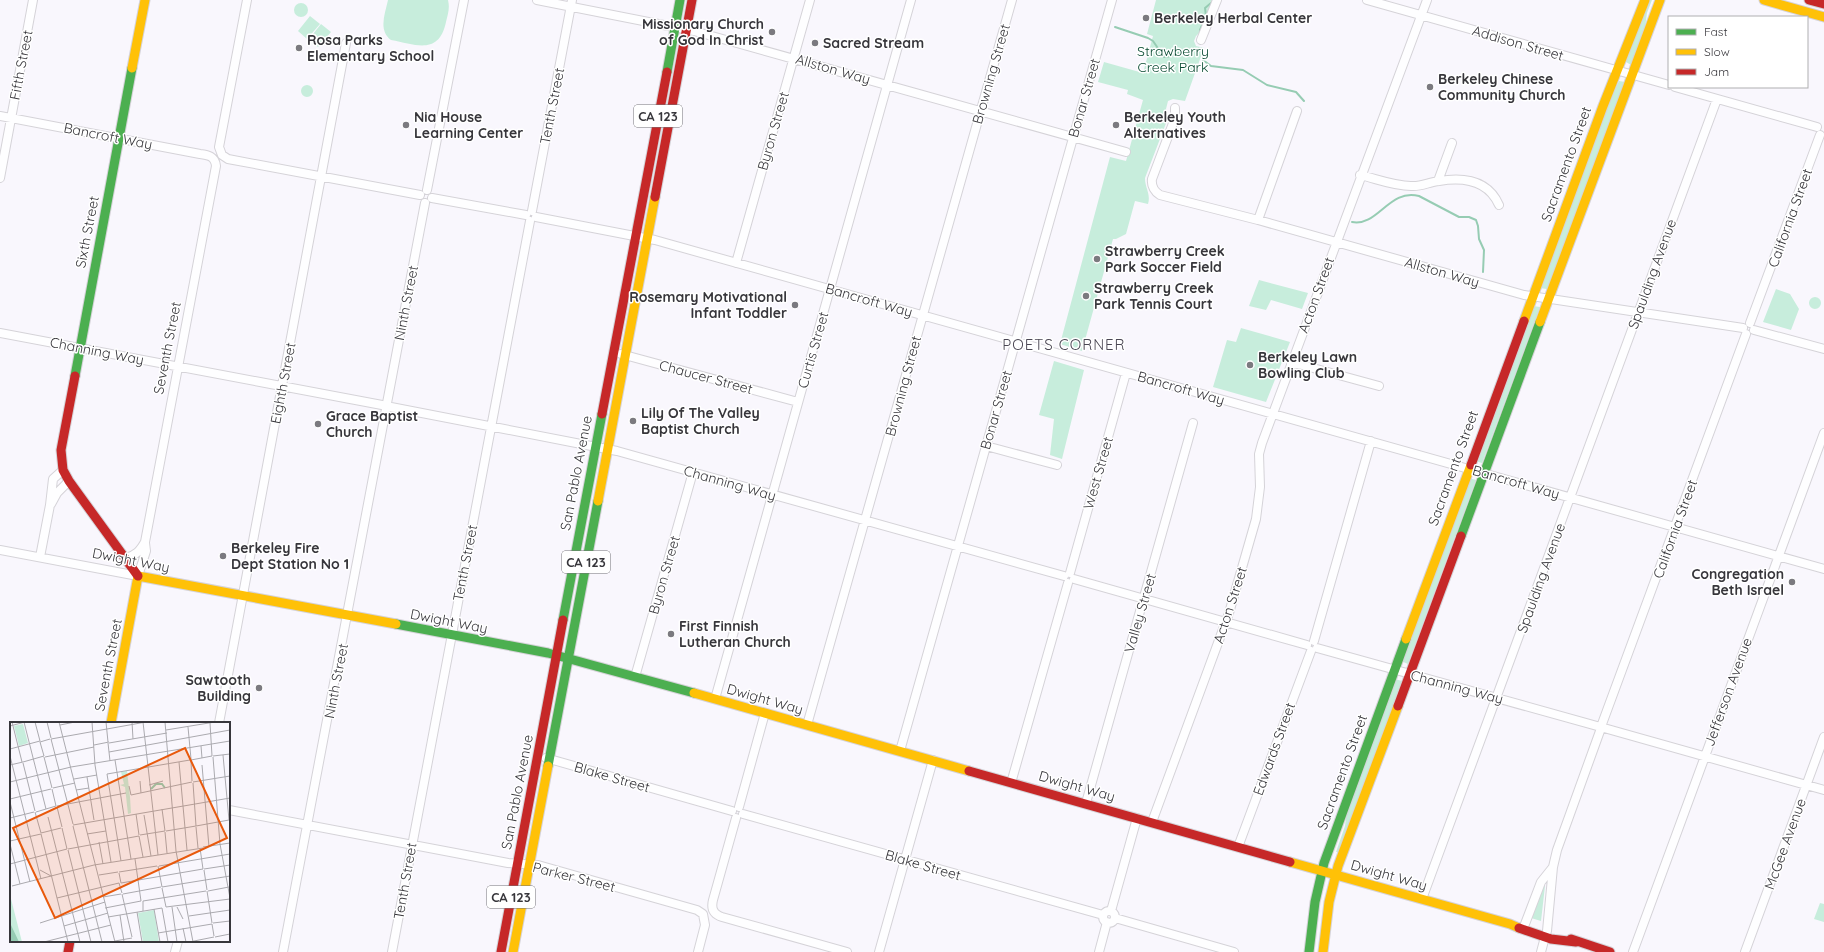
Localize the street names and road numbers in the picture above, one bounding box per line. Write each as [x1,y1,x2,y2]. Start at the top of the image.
street label: Addison Street [1470,21,1566,65]
street label: Browning Street [968,22,1014,126]
street label: Fifth Street [5,28,37,101]
street label: Allston Way [794,50,872,88]
street label: Bonar Street [1064,56,1104,140]
street label: Tenth Street [536,66,568,146]
street label: Byron Street [753,89,793,172]
street label: Sacramento Street [1537,104,1595,224]
road number: CA 123 [634,105,682,127]
street label: Bancroft Way [62,119,154,153]
street label: California Street [1764,166,1816,270]
street label: Sixth Street [71,194,103,270]
street label: Spaulding Avenue [1624,216,1680,331]
street label: Allston Way [1403,253,1481,291]
street label: Acton Street [1294,254,1338,335]
street label: Ninth Street [390,264,422,342]
street label: Bancroft Way [823,279,915,321]
street label: Seventh Street [149,300,185,396]
street label: Curtis Street [793,309,833,390]
street label: Channing Way [49,333,145,369]
street label: Browning Street [881,334,925,438]
street label: Eighth Street [266,341,300,425]
street label: Chaucer Street [657,356,755,398]
street label: Bancroft Way [1135,367,1227,409]
street label: Bonar Street [976,368,1016,452]
street label: Sacramento Street [1424,408,1482,528]
street label: San Pablo Avenue [556,414,596,532]
street label: West Street [1079,434,1117,511]
street label: Channing Way [682,461,778,505]
street label: Bancroft Way [1470,461,1562,503]
street label: California Street [1649,477,1701,581]
street label: Spaulding Avenue [1513,520,1569,635]
street label: Tenth Street [449,523,481,603]
street label: Byron Street [644,533,684,616]
street label: Dwight Way [91,544,171,576]
road number: CA 123 [562,551,610,573]
street label: Acton Street [1209,564,1251,646]
street label: Valley Street [1120,571,1160,655]
street label: Dwight Way [409,605,489,637]
street label: Seventh Street [90,617,126,713]
street label: Jefferson Avenue [1700,635,1756,749]
street label: Ninth Street [320,642,352,720]
street label: Channing Way [1409,666,1505,708]
street label: Dwight Way [725,680,805,718]
street label: Edwards Street [1249,700,1299,798]
street label: Sacramento Street [1313,712,1371,832]
street label: San Pablo Avenue [497,733,537,851]
street label: Blake Street [572,758,652,796]
street label: Dwight Way [1037,767,1117,805]
street label: McGee Avenue [1760,796,1810,892]
street label: Tenth Street [389,841,421,921]
street label: Blake Street [883,846,963,884]
street label: Dwight Way [1349,856,1429,894]
street label: Parker Street [531,858,618,896]
road number: CA 123 [487,886,535,908]

